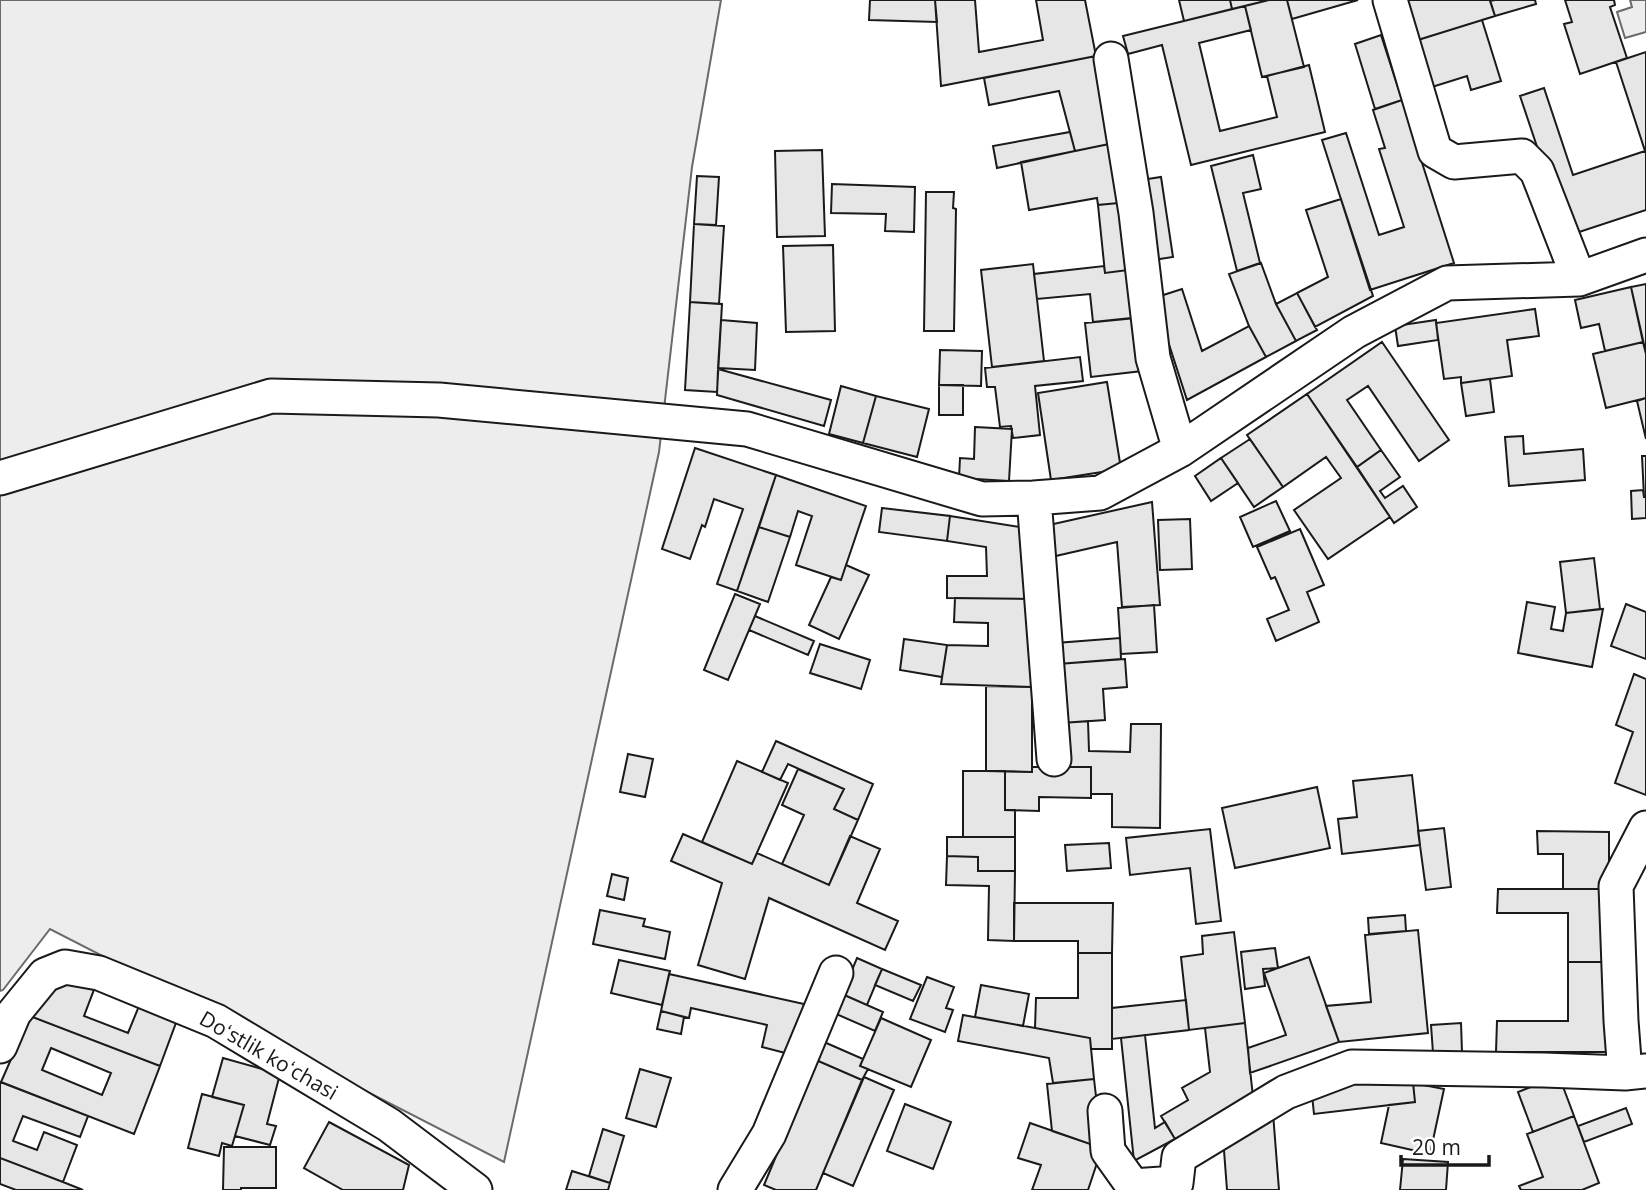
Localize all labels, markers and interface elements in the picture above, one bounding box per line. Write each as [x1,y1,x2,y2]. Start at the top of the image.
street label: Doʻstlik koʻchasi [195,1004,343,1106]
scale bar [1401,1124,1488,1168]
text: 20 m [1412,1133,1461,1161]

